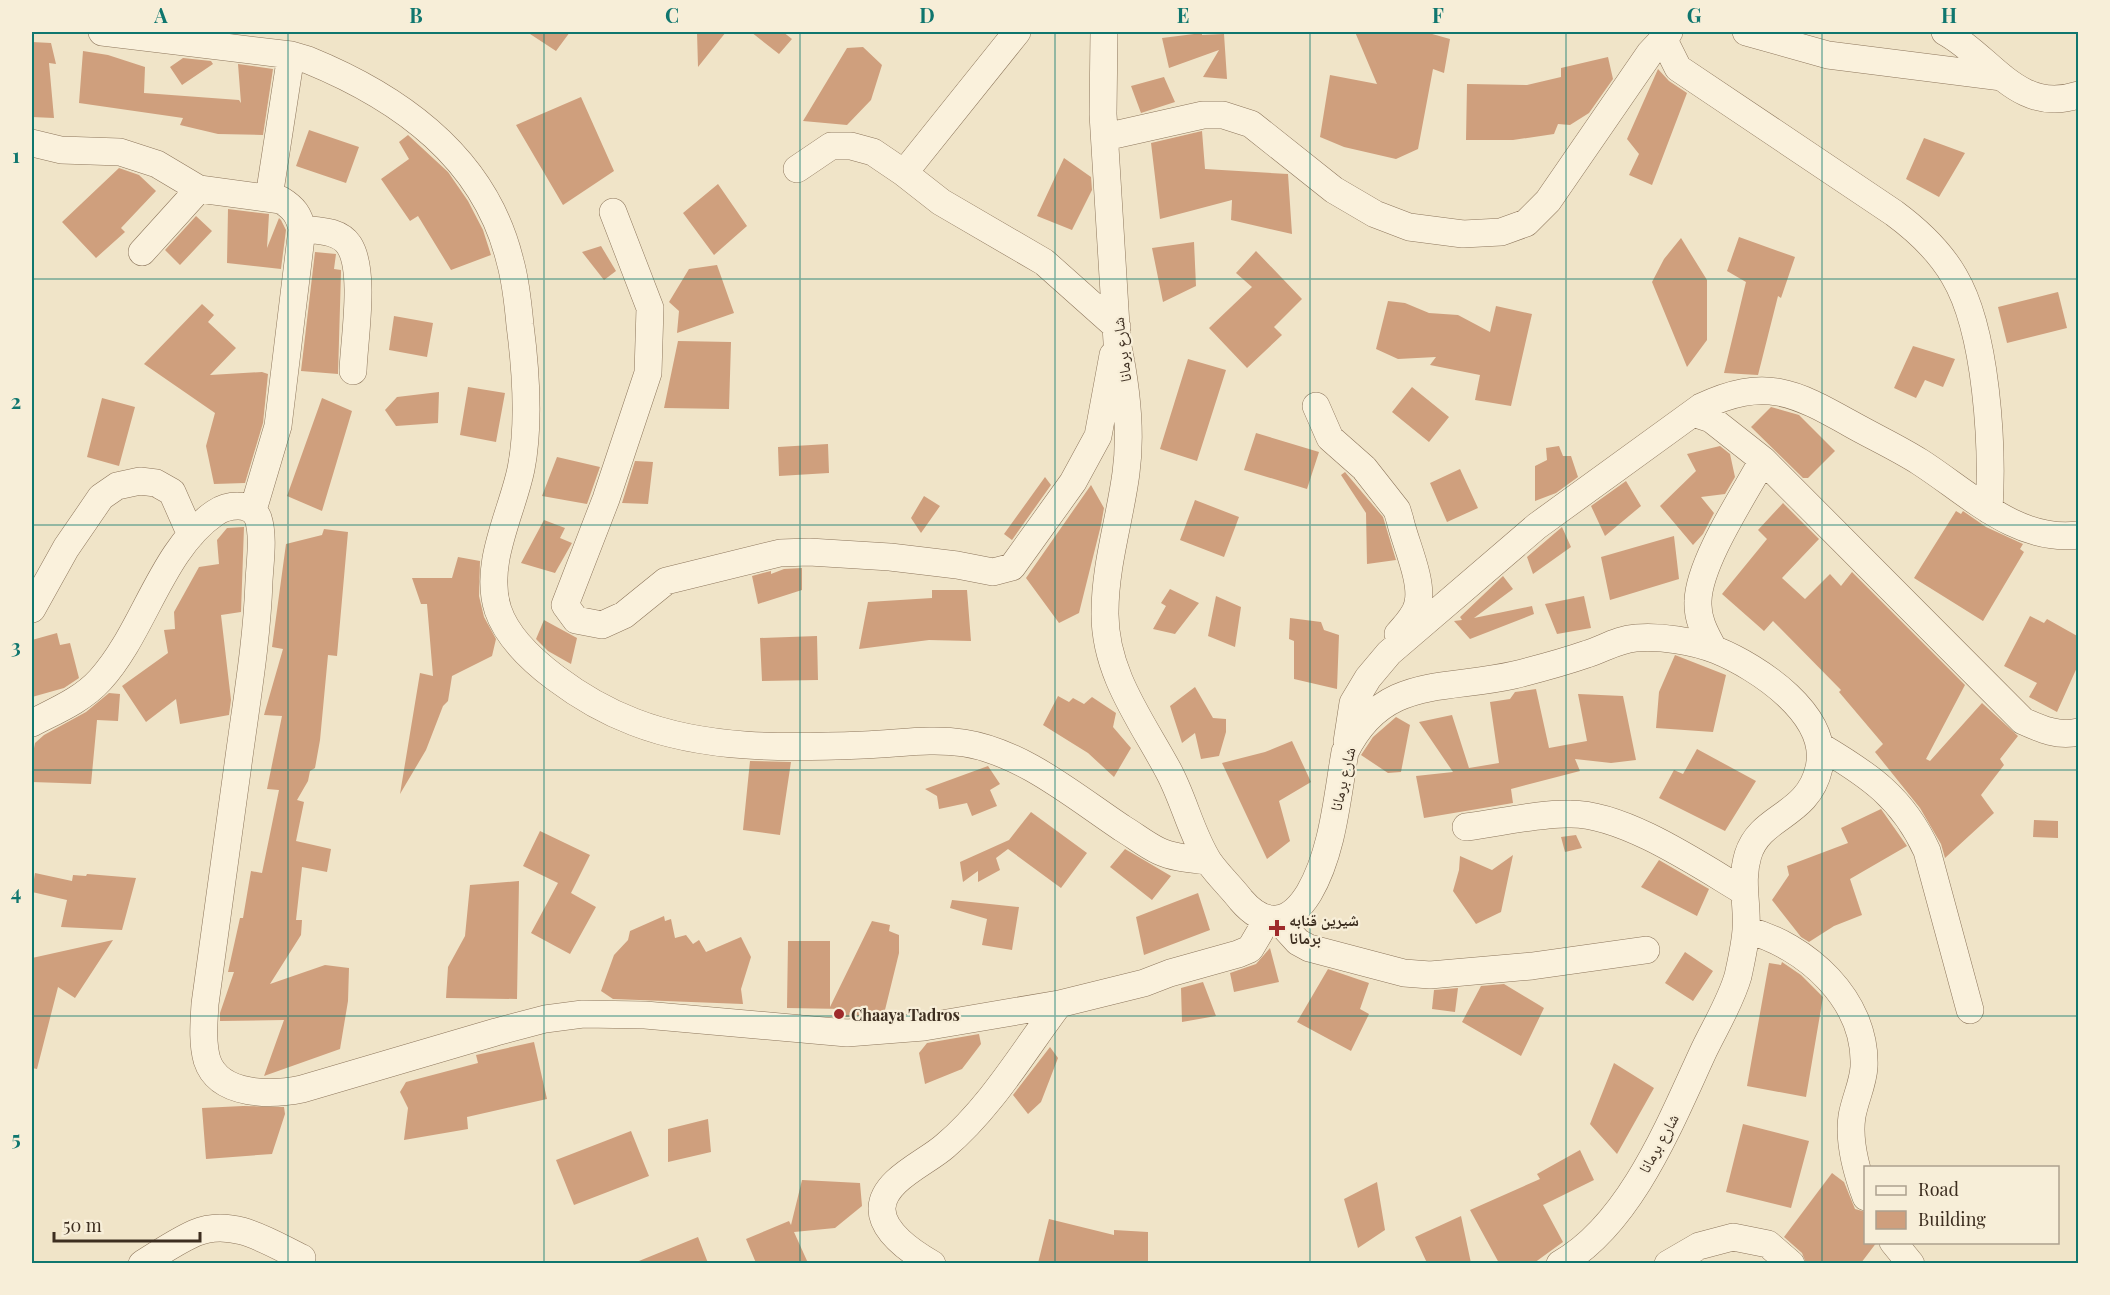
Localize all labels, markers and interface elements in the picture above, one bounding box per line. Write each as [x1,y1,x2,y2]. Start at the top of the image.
text: A [153,1,168,28]
text: B [409,1,423,28]
text: C [665,1,679,28]
text: D [919,1,935,28]
text: E [1177,1,1189,28]
text: F [1432,1,1444,28]
text: G [1687,1,1702,28]
text: H [1941,1,1957,28]
text: 1 [12,141,20,168]
street label: شارع برمانا [1107,316,1136,384]
text: 2 [11,387,21,414]
text: 3 [11,632,21,659]
street label: شارع برمانا [1324,745,1361,813]
text: 4 [11,878,21,905]
place label: شيرين قنابه برمانا [1289,909,1359,948]
marker: شيرين قنابه برمانا [1270,921,1284,935]
place label: Chaaya Tadros [851,1004,960,1025]
marker: Chaaya Tadros [832,1007,846,1021]
street label: شارع برمانا [1633,1109,1684,1177]
text: 5 [11,1124,21,1151]
legend [1864,1166,2059,1244]
text: Road [1918,1177,1959,1201]
scale bar [54,1205,200,1243]
text: Building [1918,1207,1986,1231]
text: 50 m [63,1213,102,1237]

